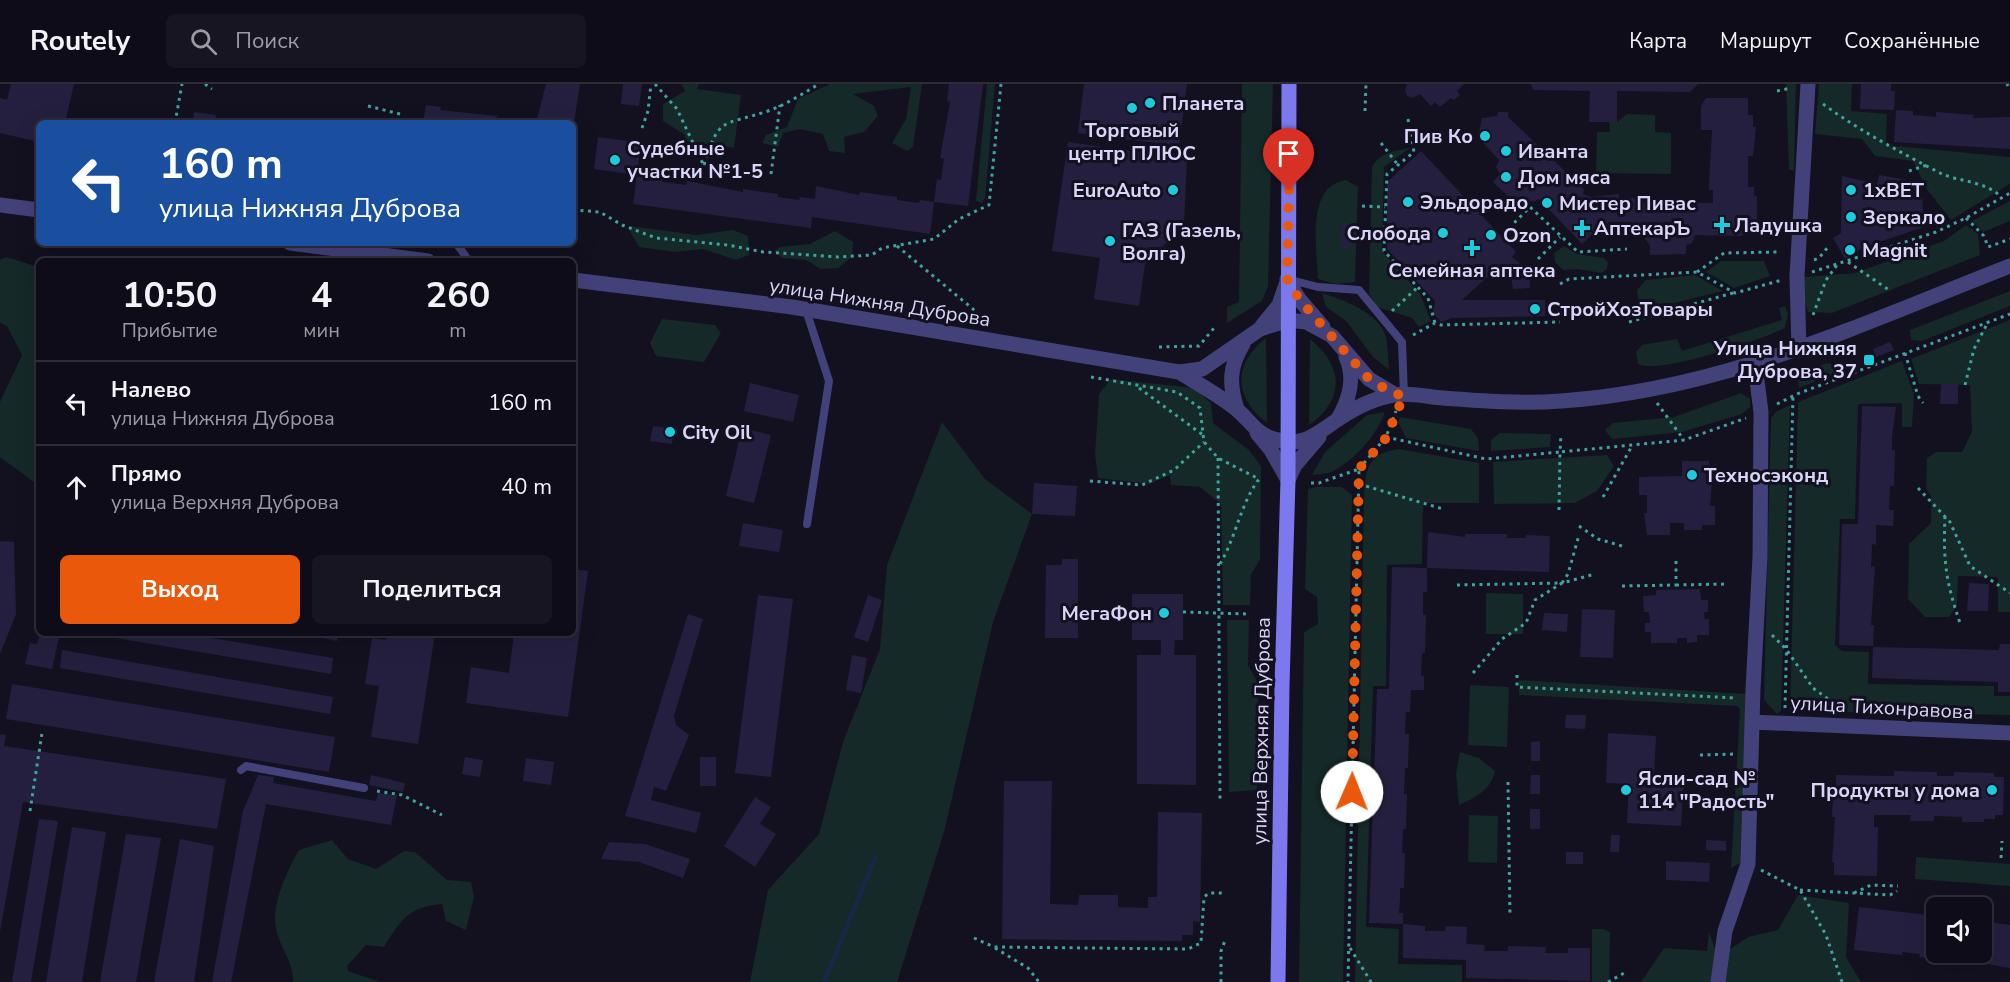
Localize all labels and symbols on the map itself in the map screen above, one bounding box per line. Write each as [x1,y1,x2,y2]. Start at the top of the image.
place label: Планета [1162,90,1244,117]
marker: Планета [1143,96,1157,110]
marker: Торговый центр ПЛЮС [1125,101,1139,115]
place label: Торговый центр ПЛЮС [1068,117,1196,167]
place label: Пив Ко [1404,123,1473,150]
pin [1263,128,1314,190]
marker: Пив Ко [1478,129,1492,143]
place label: Судебные участки №1-5 [627,135,763,185]
place label: Иванта [1518,138,1588,165]
marker: Иванта [1499,144,1513,158]
marker: Судебные участки №1-5 [608,153,622,167]
place label: Дом мяса [1518,164,1611,191]
marker: Дом мяса [1499,170,1513,184]
place label: EuroAuto [1073,177,1161,204]
place label: 1xBET [1863,177,1925,204]
marker: EuroAuto [1166,183,1180,197]
marker: 1xBET [1844,183,1858,197]
place label: Эльдорадо [1420,189,1528,216]
place label: Мистер Пивас [1559,190,1696,217]
marker: Эльдорадо [1401,195,1415,209]
marker: Мистер Пивас [1540,196,1554,210]
place label: Зеркало [1863,204,1945,231]
marker: Зеркало [1844,210,1858,224]
place label: Ладушка [1734,212,1822,239]
place label: АптекарЪ [1594,215,1690,242]
place label: ГАЗ (Газель, Волга) [1122,217,1241,267]
marker: Ладушка [1715,218,1729,232]
place label: Слобода [1347,220,1431,247]
marker: АптекарЪ [1575,221,1589,235]
place label: Ozon [1503,222,1551,249]
marker: Слобода [1436,226,1450,240]
marker: Ozon [1484,228,1498,242]
marker: ГАЗ (Газель, Волга) [1103,234,1117,248]
place label: Magnit [1862,237,1927,264]
marker: Семейная аптека [1465,241,1479,255]
marker: Magnit [1843,243,1857,257]
place label: Семейная аптека [1388,257,1556,284]
street label: улица Нижняя Дуброва [767,272,993,333]
place label: СтройХозТовары [1547,296,1713,323]
marker: СтройХозТовары [1528,302,1542,316]
place label: Улица Нижняя Дуброва, 37 [1713,335,1857,385]
marker: Улица Нижняя Дуброва, 37 [1862,353,1876,367]
place label: City Oil [682,419,752,446]
marker: City Oil [663,425,677,439]
place label: Техносэконд [1704,462,1828,489]
marker: Техносэконд [1685,468,1699,482]
place label: МегаФон [1062,600,1152,627]
marker: МегаФон [1157,606,1171,620]
street label: улица Верхняя Дуброва [1246,617,1277,845]
street label: улица Тихонравова [1790,689,1974,726]
position arrow [1320,760,1384,824]
place label: Ясли-сад № 114 "Радость" [1638,765,1774,815]
place label: Продукты у дома [1811,777,1980,804]
marker: Ясли-сад № 114 "Радость" [1619,783,1633,797]
marker: Продукты у дома [1985,783,1999,797]

